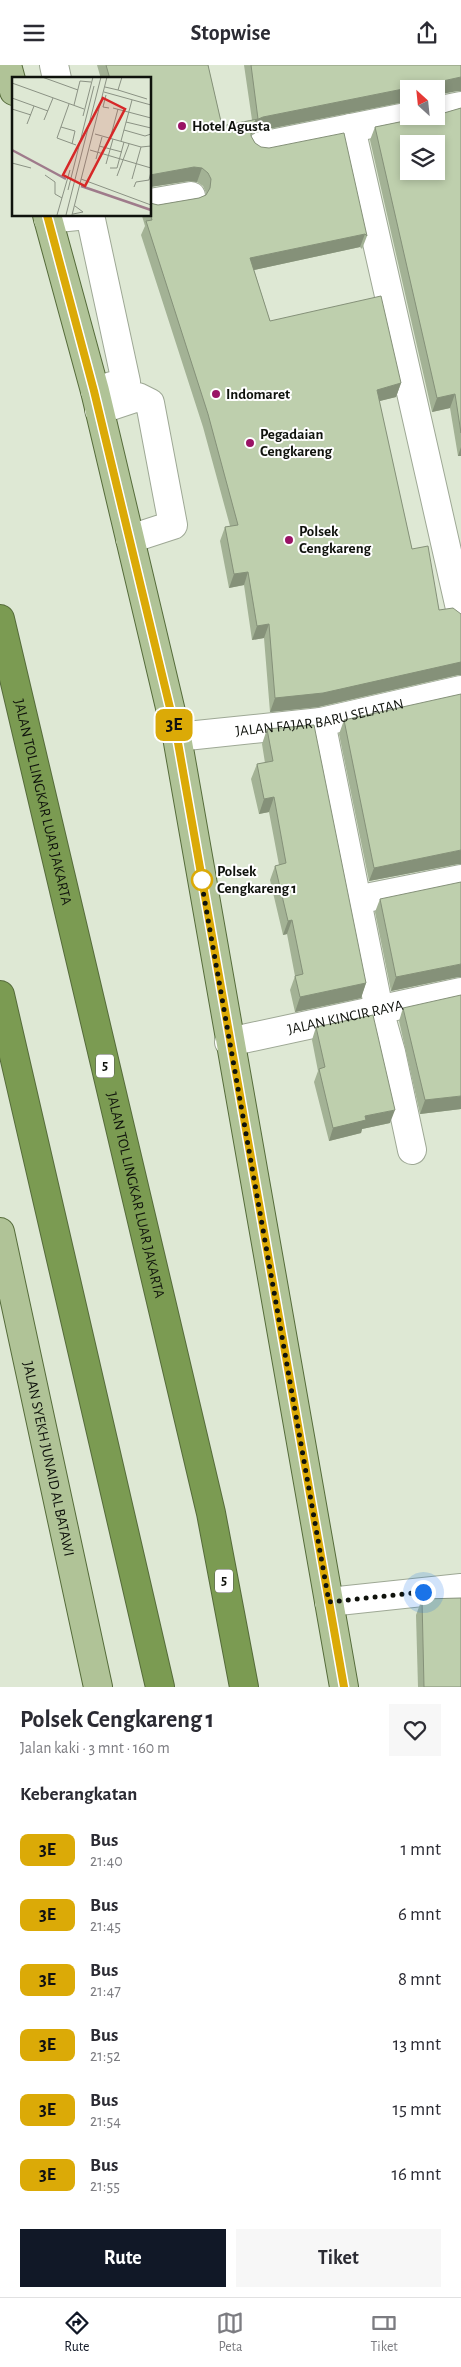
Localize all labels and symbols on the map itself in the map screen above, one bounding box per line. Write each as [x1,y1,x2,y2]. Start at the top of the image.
inset map [12,77,151,216]
north arrow [400,80,445,125]
place label: Hotel Agusta [192,119,270,134]
marker: Hotel Agusta [176,120,188,132]
place label: Indomaret [226,387,290,402]
marker: Indomaret [210,388,222,400]
place label: Pegadaian Cengkareng [260,427,333,459]
marker: Pegadaian Cengkareng [244,437,256,449]
place label: Polsek Cengkareng [299,524,372,556]
marker: Polsek Cengkareng [283,534,295,546]
street label: JALAN FAJAR BARU SELATAN [235,696,405,738]
street label: JALAN TOL LINGKAR LUAR JAKARTA [12,698,75,907]
line badge: 3E [152,709,196,741]
place label: Polsek Cengkareng 1 [217,864,297,896]
marker: Polsek Cengkareng 1 [191,869,213,891]
street label: JALAN KINCIR RAYA [286,997,405,1037]
road number: 5 [96,1054,114,1077]
street label: JALAN TOL LINGKAR LUAR JAKARTA [104,1091,168,1300]
street label: JALAN SYEKH JUNAID AL BATAWI [21,1360,77,1558]
road number: 5 [215,1569,233,1593]
your location [411,1580,436,1605]

